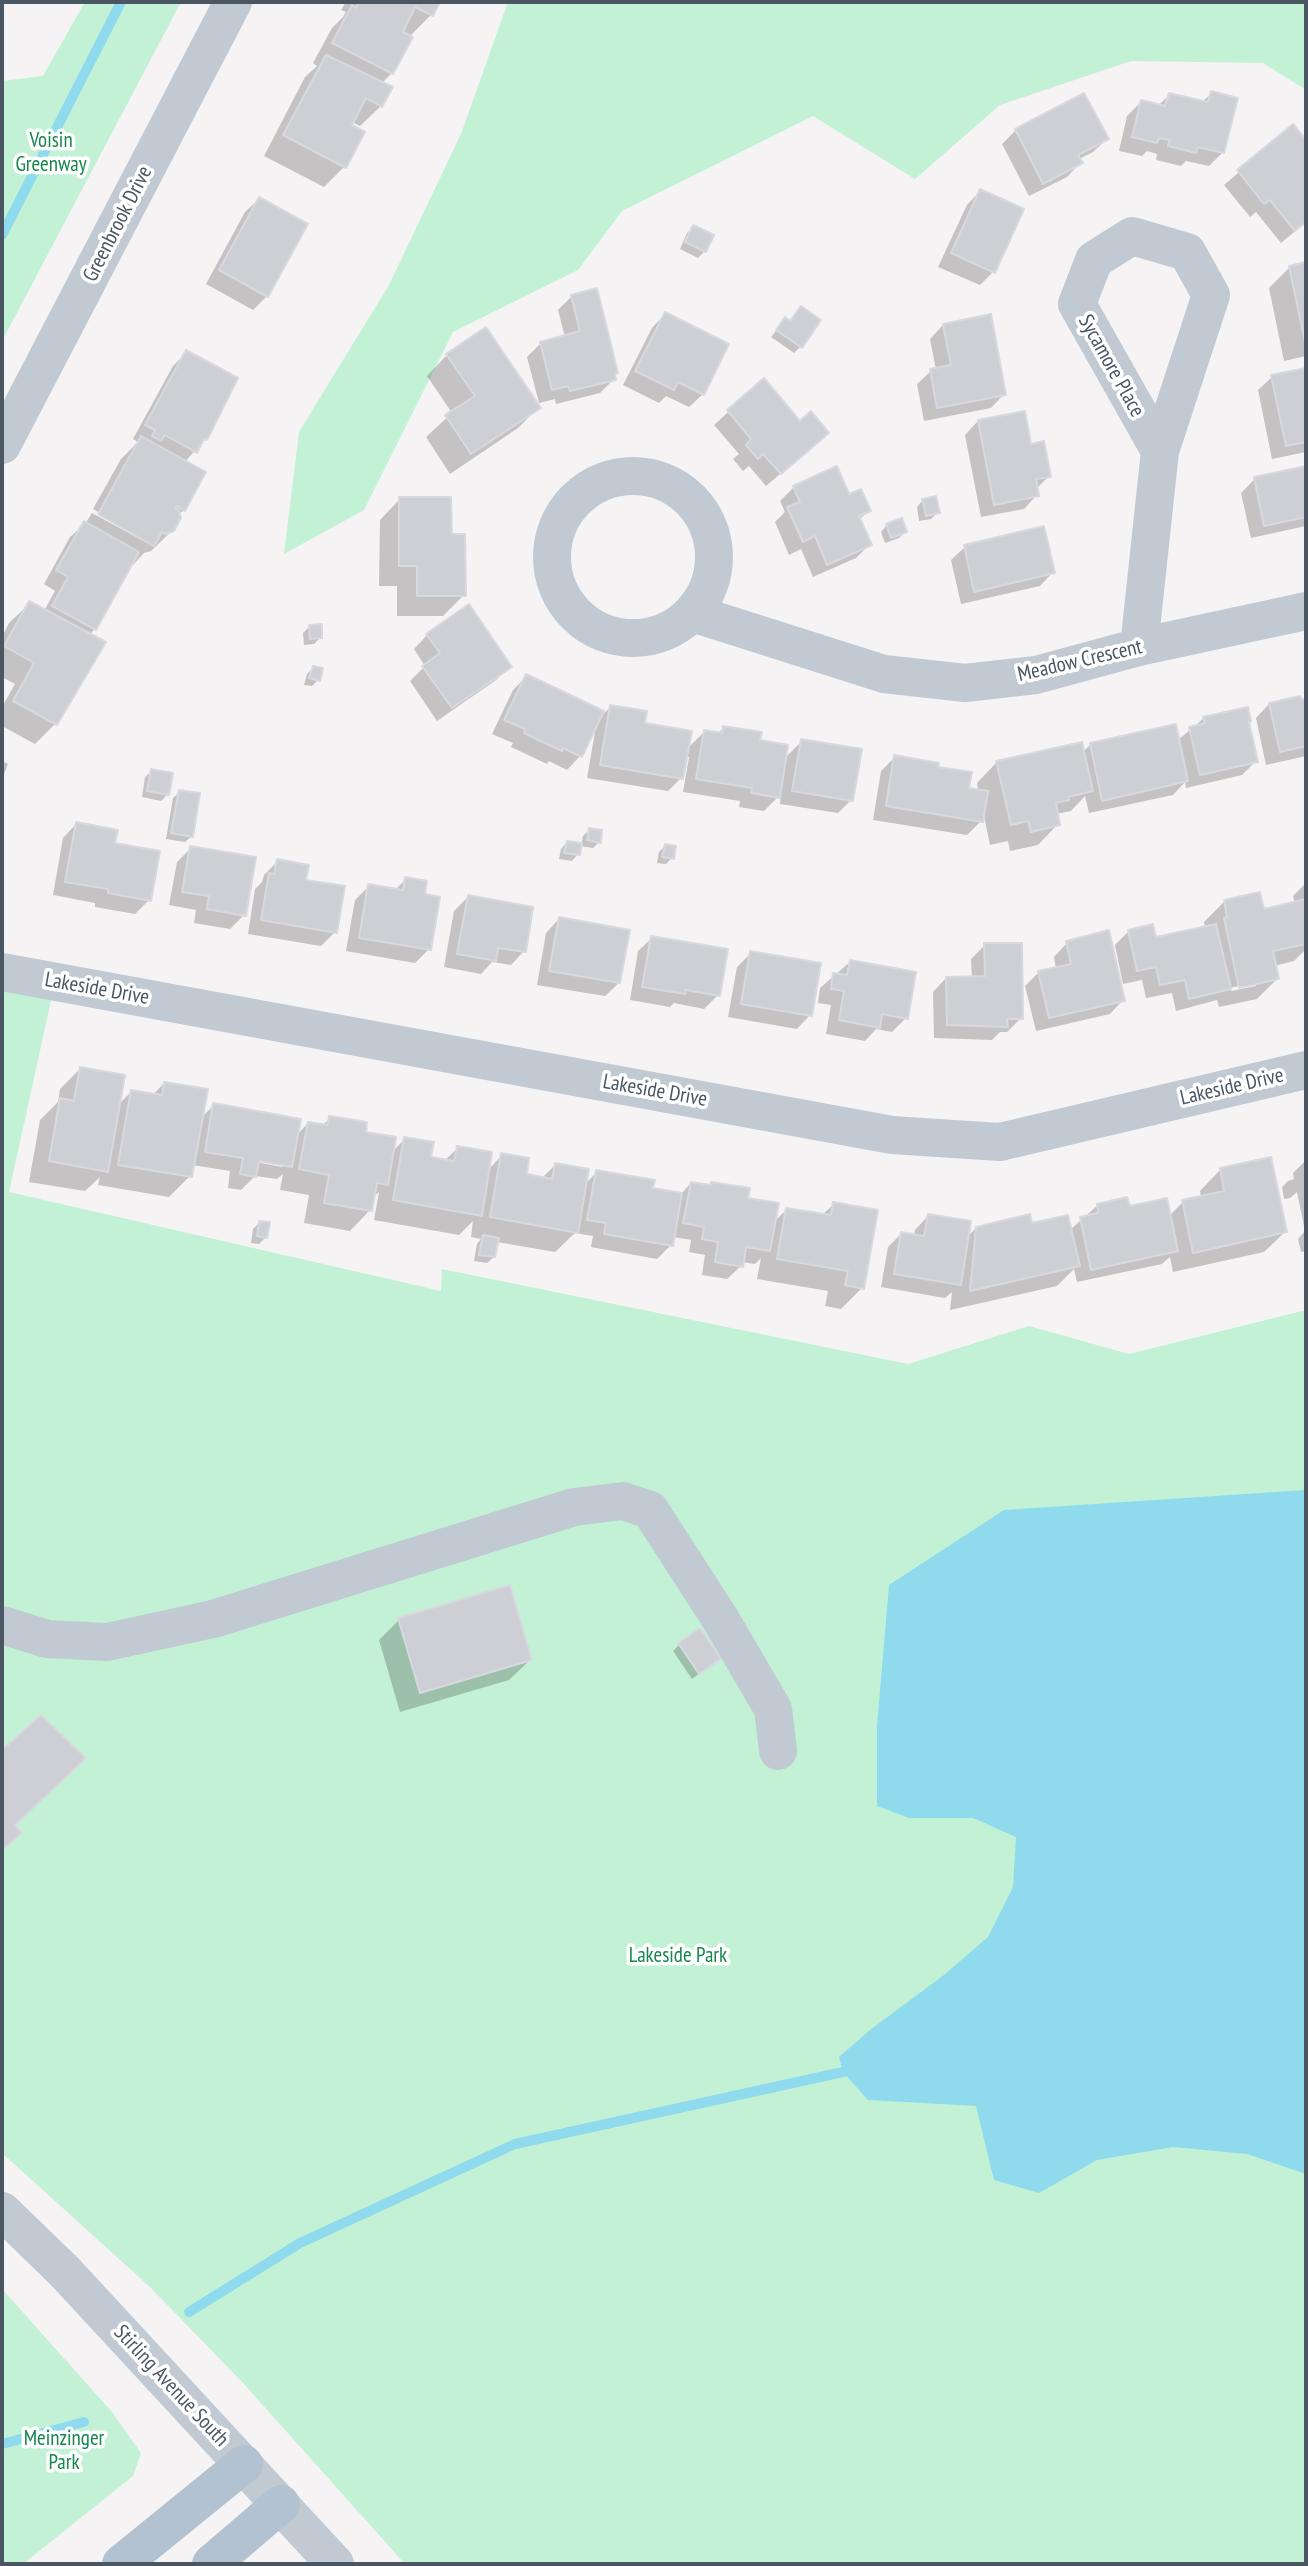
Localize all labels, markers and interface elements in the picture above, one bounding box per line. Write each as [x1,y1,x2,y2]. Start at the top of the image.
park label: Voisin Greenway [15,128,87,178]
street label: Greenbrook Drive [78,162,158,286]
street label: Sycamore Place [1073,311,1149,421]
street label: Meadow Crescent [1015,634,1145,688]
street label: Lakeside Drive [43,967,151,1011]
street label: Lakeside Drive [1178,1063,1286,1111]
street label: Lakeside Drive [601,1069,709,1113]
park label: Lakeside Park [629,1943,727,1969]
street label: Stirling Avenue South [108,2320,234,2452]
park label: Meinzinger Park [24,2426,104,2476]

